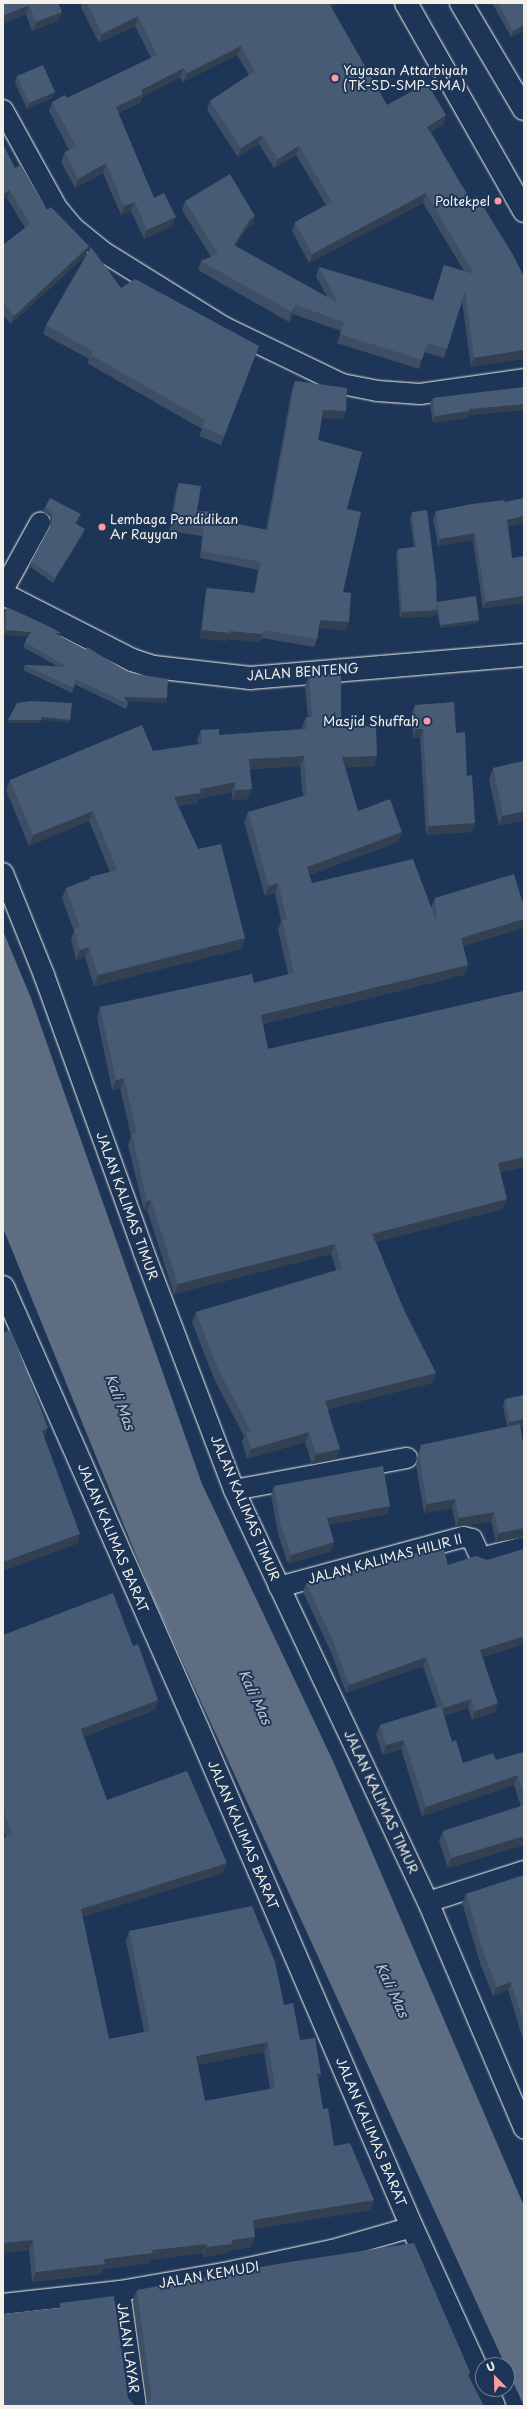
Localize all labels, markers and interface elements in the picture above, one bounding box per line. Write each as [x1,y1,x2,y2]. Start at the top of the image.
place label: Yayasan Attarbiyah (TK-SD-SMP-SMA) [343,63,468,94]
marker: Yayasan Attarbiyah (TK-SD-SMP-SMA) [330,73,340,83]
place label: Poltekpel [435,193,490,209]
marker: Poltekpel [493,196,503,206]
place label: Lembaga Pendidikan Ar Rayyan [110,512,240,543]
marker: Lembaga Pendidikan Ar Rayyan [97,522,107,532]
street label: JALAN BENTENG [246,660,360,684]
place label: Masjid Shuffah [323,713,419,729]
marker: Masjid Shuffah [422,716,432,726]
street label: JALAN KALIMAS TIMUR [93,1130,161,1282]
water label: Kali Mas [102,1371,138,1433]
street label: JALAN KALIMAS TIMUR [207,1433,283,1583]
street label: JALAN KALIMAS BARAT [75,1462,151,1614]
street label: JALAN KALIMAS HILIR II [306,1531,464,1587]
water label: Kali Mas [235,1667,275,1727]
street label: JALAN KALIMAS TIMUR [341,1728,421,1876]
street label: JALAN KALIMAS BARAT [205,1759,281,1911]
water label: Kali Mas [372,1960,412,2020]
street label: JALAN KALIMAS BARAT [333,2056,409,2208]
street label: JALAN KEMUDI [157,2258,261,2292]
street label: JALAN LAYAR [114,2302,142,2394]
north arrow [475,2357,515,2397]
text: U [483,2357,498,2376]

